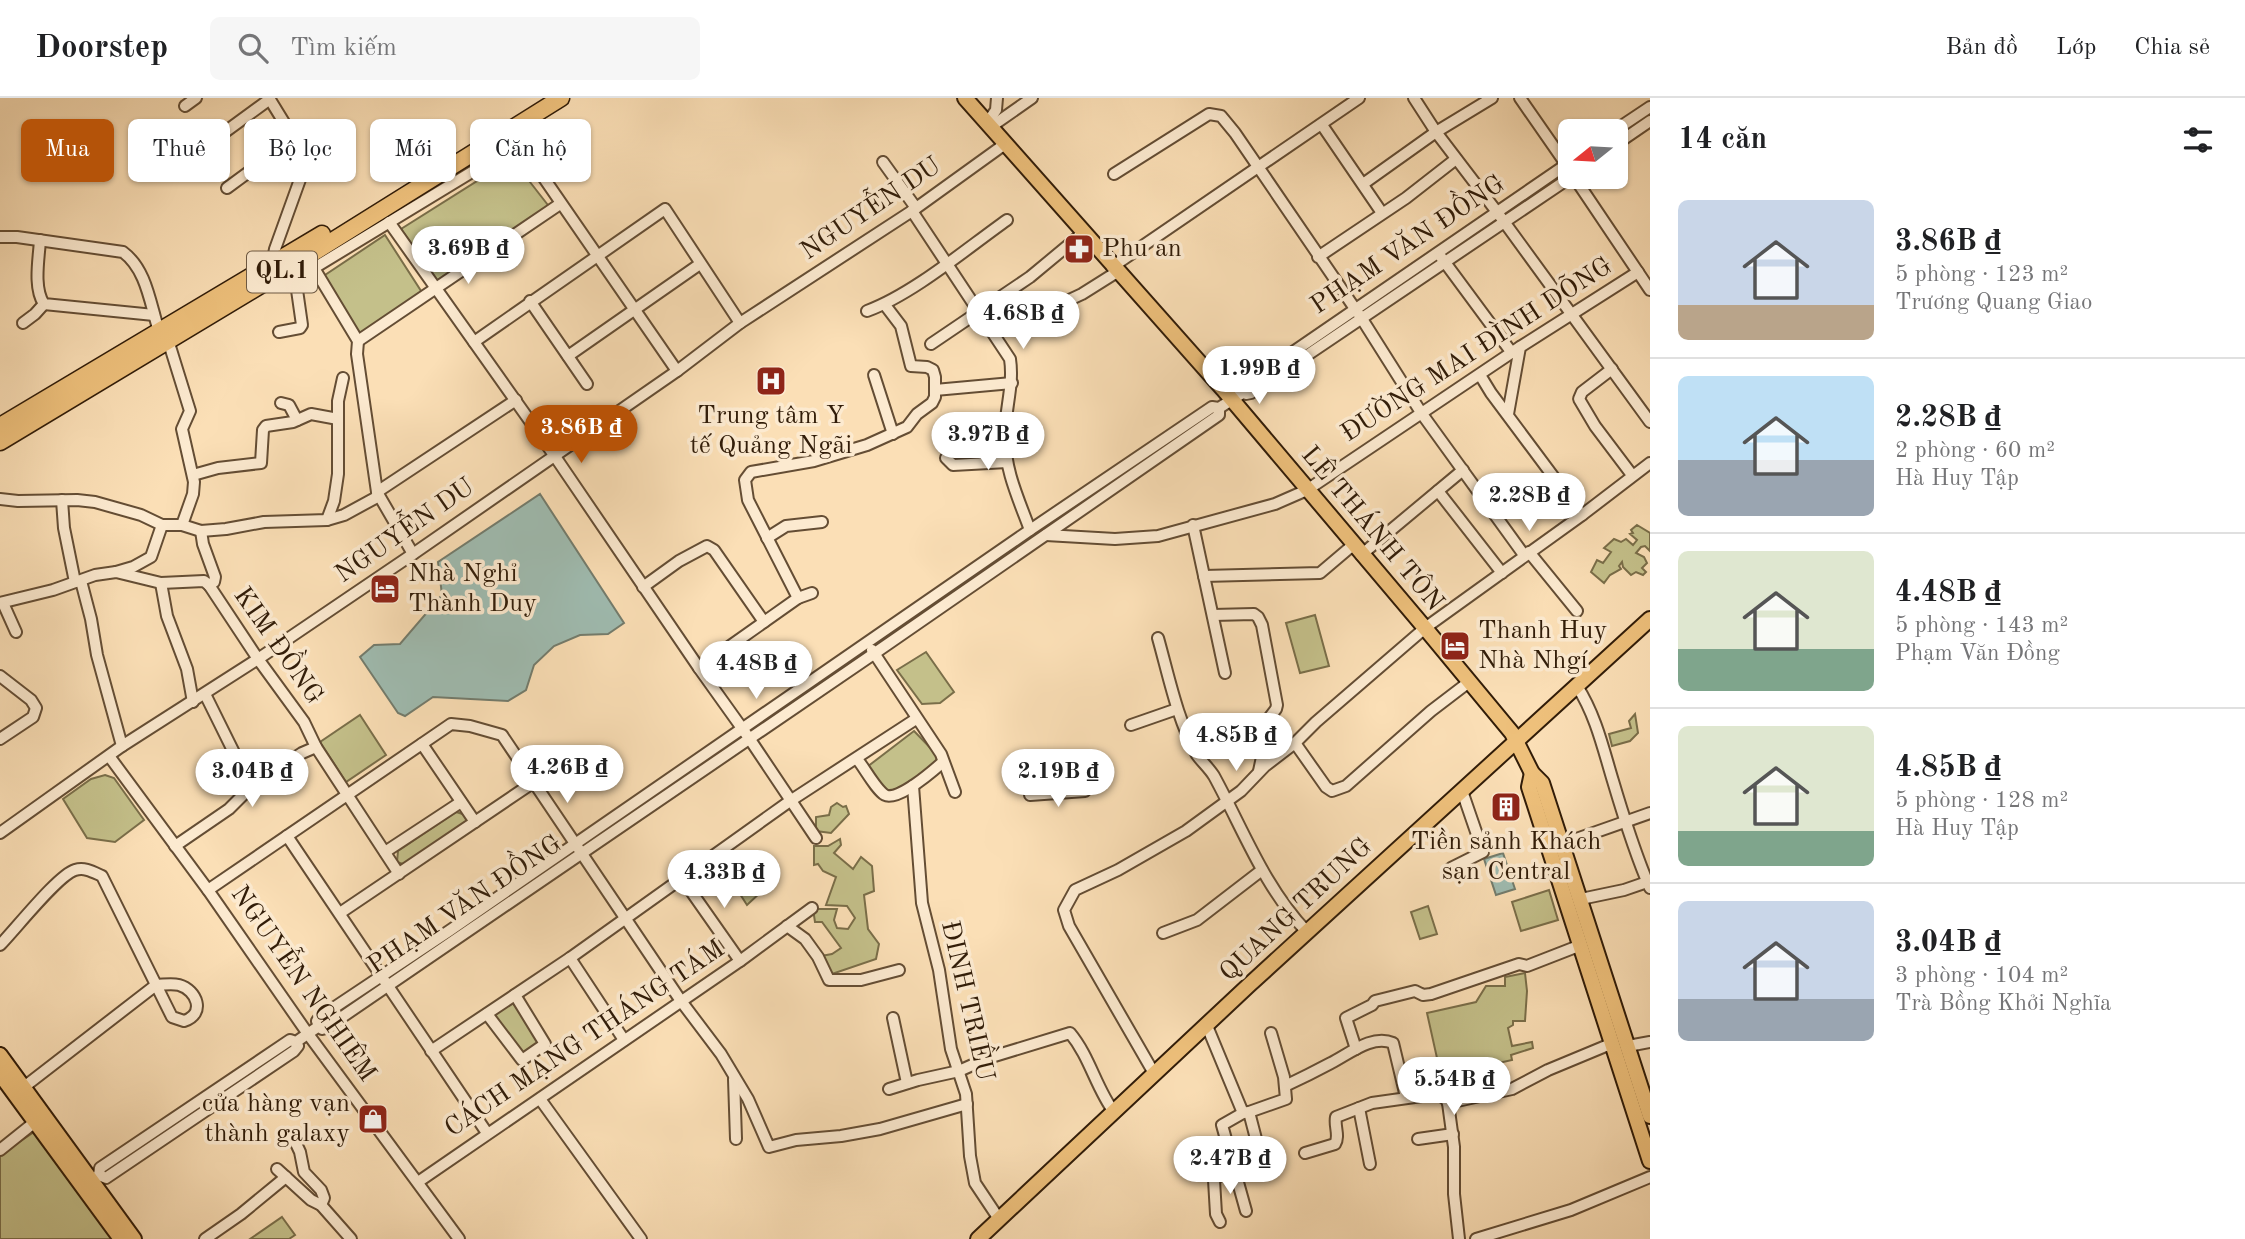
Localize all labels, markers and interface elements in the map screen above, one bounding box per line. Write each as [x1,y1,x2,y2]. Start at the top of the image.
search box [210,17,700,80]
icon: search [234,29,272,67]
text: Doorstep [35,32,168,65]
text: Tìm kiếm [290,35,397,61]
text: Bản đồ [1945,36,2018,60]
text: Lớp [2056,36,2096,60]
text: Chia sẻ [2134,36,2210,60]
chip: Mua [21,119,114,182]
chip: Thuê [128,119,230,182]
chip: Bộ lọc [244,119,356,182]
chip: Mới [370,119,456,182]
chip: Căn hộ [470,119,591,182]
north arrow [1558,119,1628,189]
map controls [1558,119,1628,189]
icon: filters [2179,121,2217,159]
text: 14 căn [1678,125,1767,155]
street label: NGUYỄN DU [792,146,946,265]
street label: PHẠM VĂN ĐỒNG [1301,163,1510,319]
pin: 3.69B ₫ [403,226,533,286]
text: 3.86B ₫ [1895,227,2001,257]
icon: home [1734,228,1818,312]
pharmacy icon: Phu an [1062,232,1096,266]
place label: Phu an [1102,236,1182,262]
text: 3.69B ₫ [427,237,509,260]
street label: ĐƯỜNG MAI ĐÌNH DÕNG [1334,249,1617,447]
road number: QL.1 [247,252,317,292]
text: 5 phòng · 123 m² [1895,263,2068,286]
text: Trương Quang Giao [1895,291,2092,314]
pin: 4.68B ₫ [958,292,1088,351]
text: 4.68B ₫ [982,302,1064,325]
pin: 1.99B ₫ [1194,346,1324,406]
text: 1.99B ₫ [1218,357,1300,380]
hospital icon: Trung tâm Y tế Quảng Ngãi [754,364,788,398]
place label: Trung tâm Y tế Quảng Ngãi [690,403,852,459]
text: 2.28B ₫ [1895,403,2001,433]
icon: home [1734,404,1818,488]
pin: 3.86B ₫ [516,406,646,465]
pin: 3.97B ₫ [923,412,1053,472]
text: 3.86B ₫ [540,416,622,439]
text: 3.97B ₫ [947,423,1029,446]
street label: LÊ THÁNH TÔN [1296,439,1451,616]
text: 2 phòng · 60 m² [1895,439,2055,462]
street label: NGUYỄN DU [326,467,479,588]
text: Hà Huy Tập [1895,467,2019,490]
pin: 2.28B ₫ [1464,474,1594,533]
text: 2.28B ₫ [1488,484,1570,507]
place label: Nhà Nghỉ Thành Duy [408,561,537,617]
hotel icon: Nhà Nghỉ Thành Duy [368,572,402,606]
street label: KIM ĐỒNG [228,578,335,709]
text: 4.48B ₫ [1895,578,2001,608]
icon: home [1734,579,1818,663]
text: 5 phòng · 143 m² [1895,614,2068,637]
place label: Thanh Huy Nhà Nhgí [1478,618,1607,674]
hotel icon: Thanh Huy Nhà Nhgí [1438,629,1472,663]
pin: 4.48B ₫ [691,642,821,701]
text: Phạm Văn Đồng [1895,642,2060,665]
text: 4.48B ₫ [715,652,797,675]
pin: 4.85B ₫ [1171,714,1301,773]
text: 4.85B ₫ [1195,724,1277,747]
pin: 4.26B ₫ [502,746,632,805]
pin: 3.04B ₫ [187,750,317,809]
pin: 2.19B ₫ [993,750,1123,809]
text: 4.85B ₫ [1895,753,2001,783]
icon: home [1734,754,1818,838]
text: 4.26B ₫ [526,756,608,779]
text: 3.04B ₫ [211,760,293,783]
text: 2.19B ₫ [1017,760,1099,783]
text: 5 phòng · 128 m² [1895,789,2068,812]
building icon: Tiền sảnh Khách sạn Central [1489,790,1523,824]
text: Hà Huy Tập [1895,817,2019,840]
street label: PHẠM VĂN ĐỒNG [358,823,567,979]
place label: Tiền sảnh Khách sạn Central [1411,827,1601,885]
street label: QUANG TRUNG [1215,833,1377,987]
pin: 4.33B ₫ [659,850,789,910]
text: 4.33B ₫ [683,861,765,884]
street label: NGUYỄN NGHIÊM [226,877,387,1087]
street label: ĐINH TRIỀU [936,917,1006,1084]
text: 3.04B ₫ [1895,928,2001,958]
icon: home [1734,929,1818,1013]
street label: CÁCH MẠNG THÁNG TÁM [438,932,729,1142]
text: 3 phòng · 104 m² [1895,964,2068,987]
text: Trà Bồng Khởi Nghĩa [1895,992,2111,1015]
pin: 5.54B ₫ [1389,1058,1519,1117]
text: 5.54B ₫ [1413,1068,1495,1091]
place label: cửa hàng vạn thành galaxy [202,1091,350,1147]
shop icon: cửa hàng vạn thành galaxy [356,1102,390,1136]
pin: 2.47B ₫ [1165,1136,1295,1196]
text: 2.47B ₫ [1189,1147,1271,1170]

